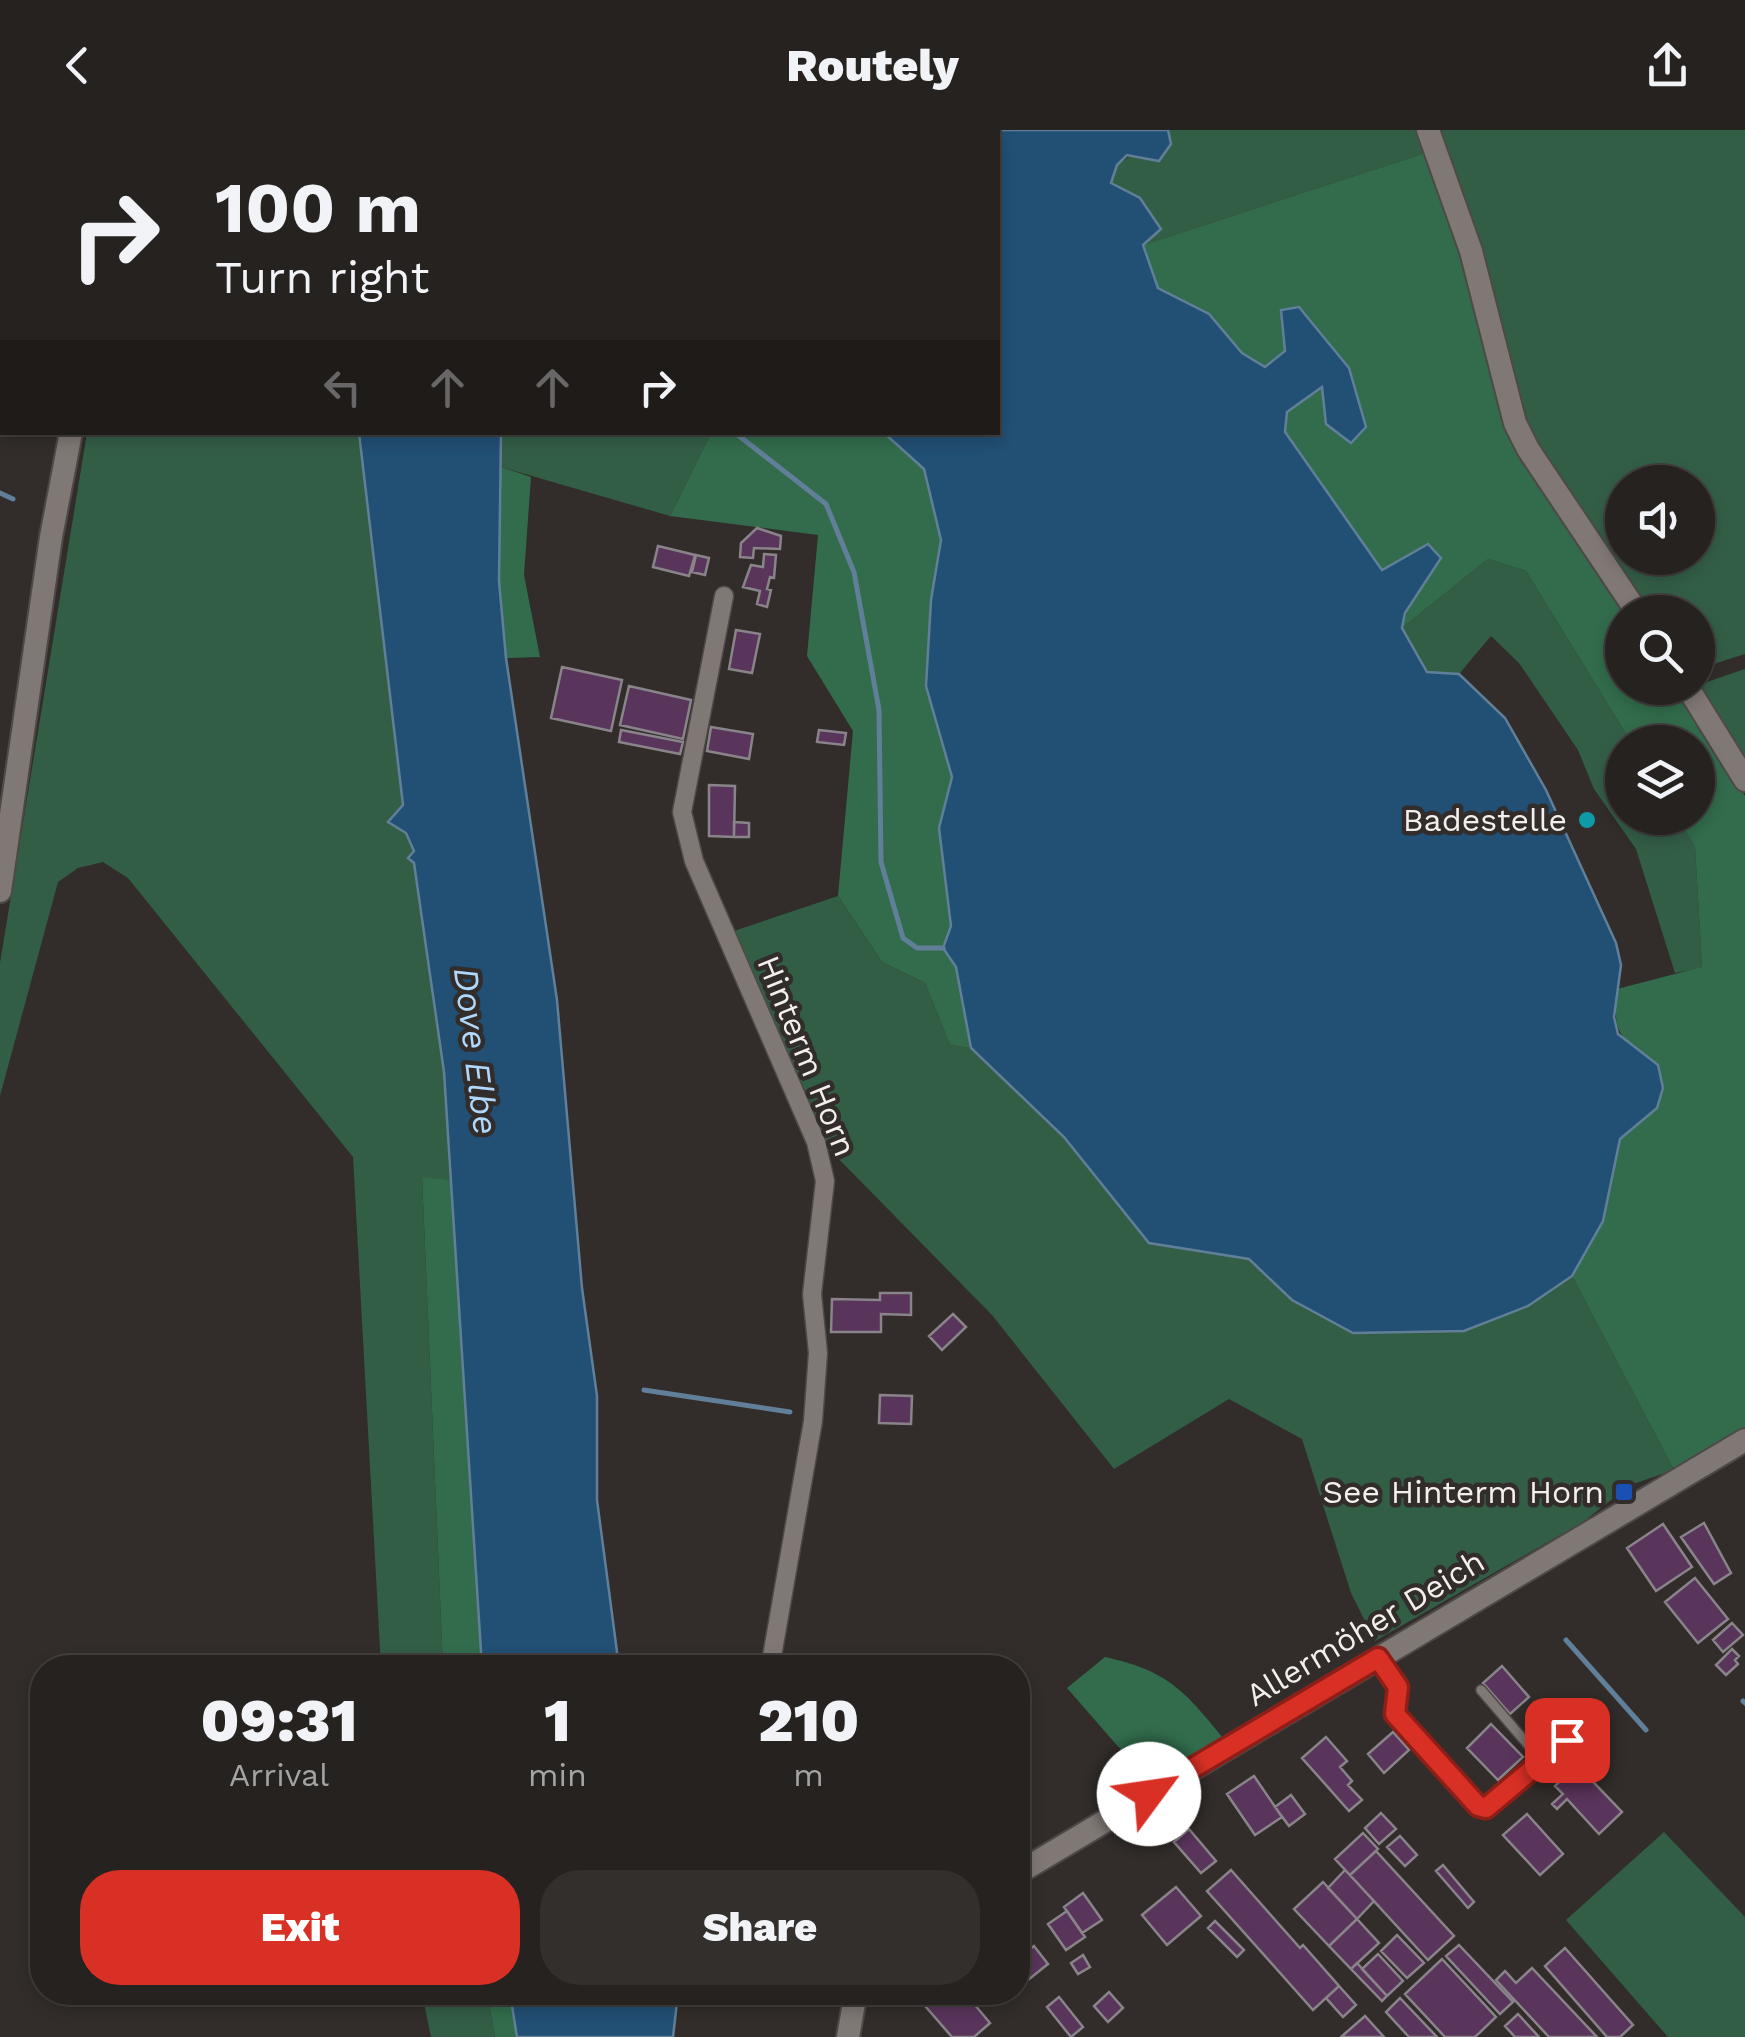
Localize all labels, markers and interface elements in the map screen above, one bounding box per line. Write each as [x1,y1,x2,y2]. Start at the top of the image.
icon: back [50,38,105,93]
icon: share [1640,38,1695,93]
text: Routely [786,39,959,92]
text: 100 m [215,167,421,249]
icon: right [50,170,180,300]
text: Turn right [215,251,429,304]
icon: left [315,360,370,415]
icon: ahead [420,360,475,415]
icon: ahead [525,360,580,415]
icon: right [630,360,685,415]
map controls [1605,465,1715,835]
button: sound [1605,465,1715,575]
button: search [1605,595,1715,705]
button: layers [1605,725,1715,835]
place label: Badestelle [1403,801,1567,839]
marker: Badestelle [1576,809,1598,831]
street label: Hinterm Horn [749,950,865,1162]
water label: Dove Elbe [445,965,507,1137]
place label: See Hinterm Horn [1322,1473,1604,1511]
marker: See Hinterm Horn [1613,1481,1635,1503]
street label: Allermöher Deich [1239,1542,1491,1714]
text: 09:31 [201,1685,357,1756]
text: 1 [544,1685,571,1756]
text: 210 [758,1685,859,1756]
pin [1525,1698,1610,1783]
icon: arrive [1540,1713,1595,1768]
position arrow [1097,1742,1201,1846]
text: Arrival [229,1756,329,1794]
text: min [528,1756,587,1794]
text: m [793,1756,824,1794]
button: Exit [80,1870,520,1985]
button: Share [540,1870,980,1985]

